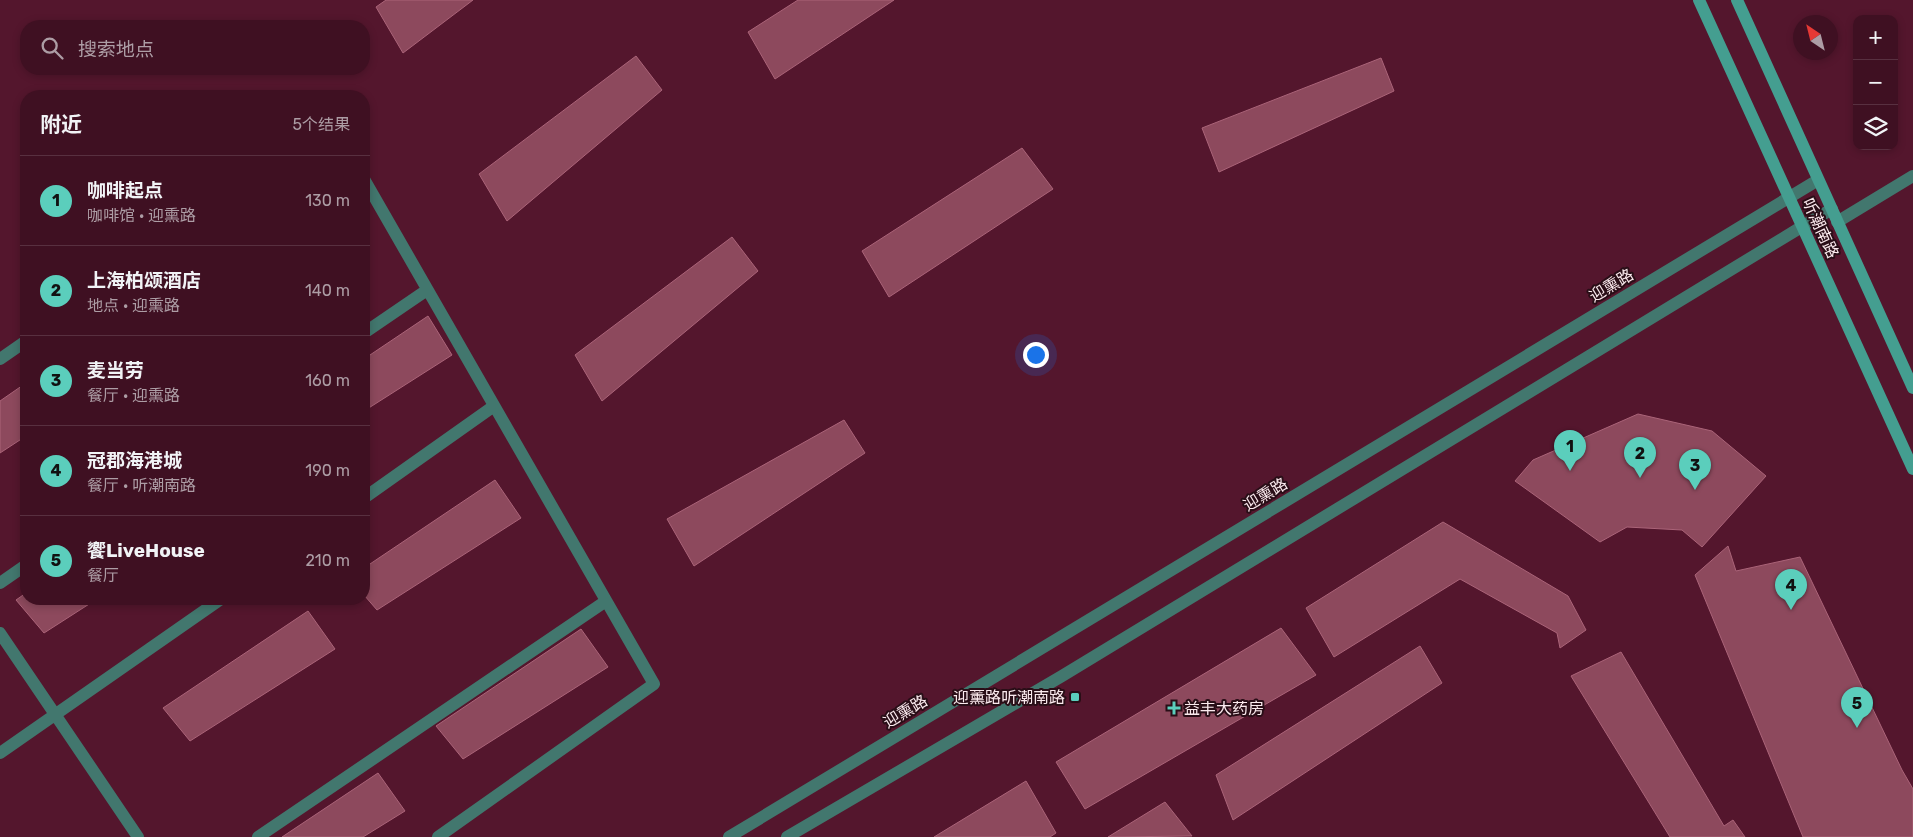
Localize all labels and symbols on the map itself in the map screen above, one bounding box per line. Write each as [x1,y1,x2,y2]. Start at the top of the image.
north arrow [1793,15,1838,60]
street label: 听潮南路 [1798,195,1843,261]
street label: 迎熏路 [1586,265,1637,306]
your location [1023,342,1049,368]
pin: 1 [1554,430,1586,471]
pin: 2 [1624,437,1656,478]
pin: 3 [1679,449,1711,490]
street label: 迎熏路 [1240,474,1291,515]
pin: 4 [1775,569,1807,610]
pin: 5 [1841,687,1873,728]
place label: 迎薰路听潮南路 [953,688,1065,707]
street label: 迎熏路 [880,691,931,732]
marker: 迎薰路听潮南路 [1069,691,1081,703]
place label: 益丰大药房 [1184,699,1264,718]
marker: 益丰大药房 [1168,702,1180,714]

